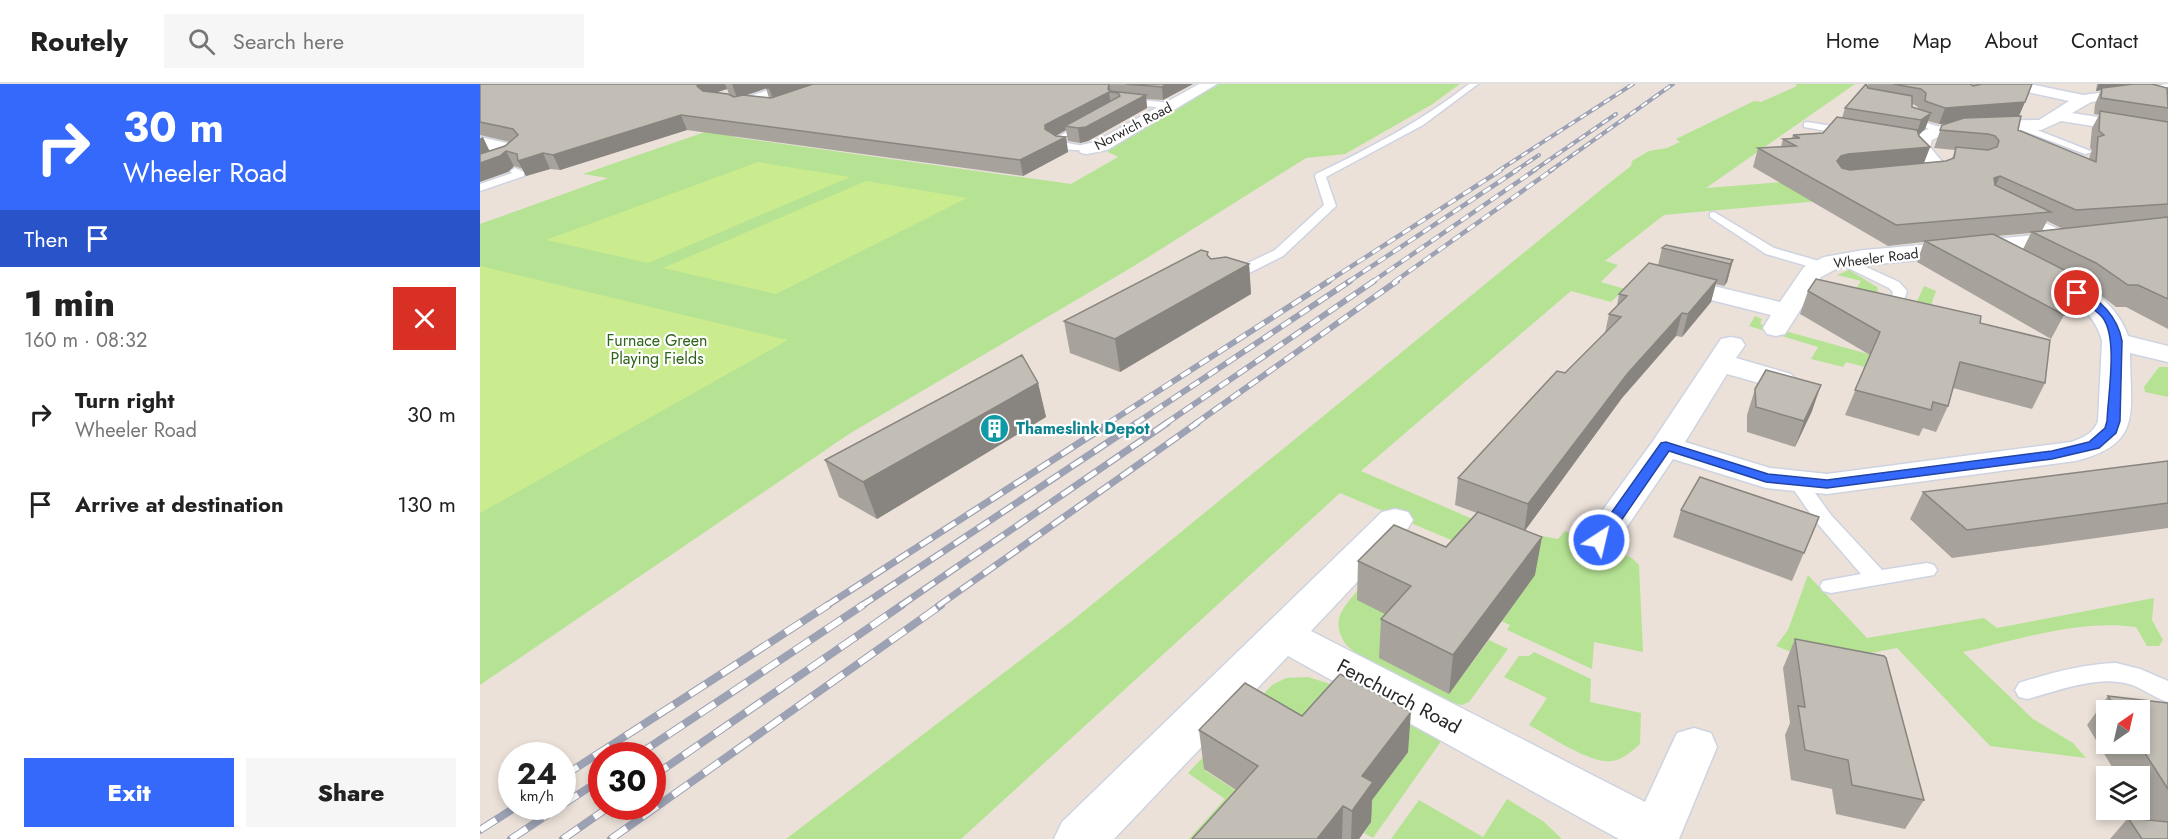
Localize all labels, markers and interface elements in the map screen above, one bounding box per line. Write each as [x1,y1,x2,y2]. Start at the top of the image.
search box [164,14,584,68]
text: Routely [30,21,128,62]
icon: search [185,25,218,58]
text: Search here [233,25,344,57]
text: Home [1826,26,1879,56]
text: Map [1912,26,1952,56]
text: About [1985,26,2038,56]
text: Contact [2071,26,2138,56]
text: 30 m [123,97,224,158]
street label: Norwich Road [1091,97,1175,155]
icon: right [24,108,102,186]
text: Wheeler Road [123,153,287,192]
icon: arrive [81,222,114,255]
text: Then [24,223,69,255]
street label: Wheeler Road [1832,243,1920,273]
pin [2051,267,2102,318]
icon: arrive [2060,276,2093,309]
text: 1 min [24,277,115,329]
button: close [393,287,456,350]
text: 160 m · 08:32 [24,326,147,355]
park label: Furnace Green Playing Fields [607,329,707,370]
text: Turn right [75,384,175,416]
icon: right [24,398,57,431]
text: 30 m [407,398,456,430]
building icon: Thameslink Depot [979,412,1011,444]
text: Wheeler Road [75,416,197,445]
place label: Thameslink Depot [1016,417,1150,440]
icon: arrive [24,488,57,521]
text: Arrive at destination [75,488,284,520]
text: 130 m [397,488,456,520]
position arrow [1567,508,1631,572]
street label: Fenchurch Road [1332,652,1466,741]
north arrow [2096,700,2150,754]
map controls [2096,700,2150,820]
speed limit sign: 30 [588,742,666,820]
text: 24 [517,752,557,795]
button: Exit [24,758,234,827]
button: Share [246,758,456,827]
button: layers [2096,766,2150,820]
text: km/h [520,785,554,807]

